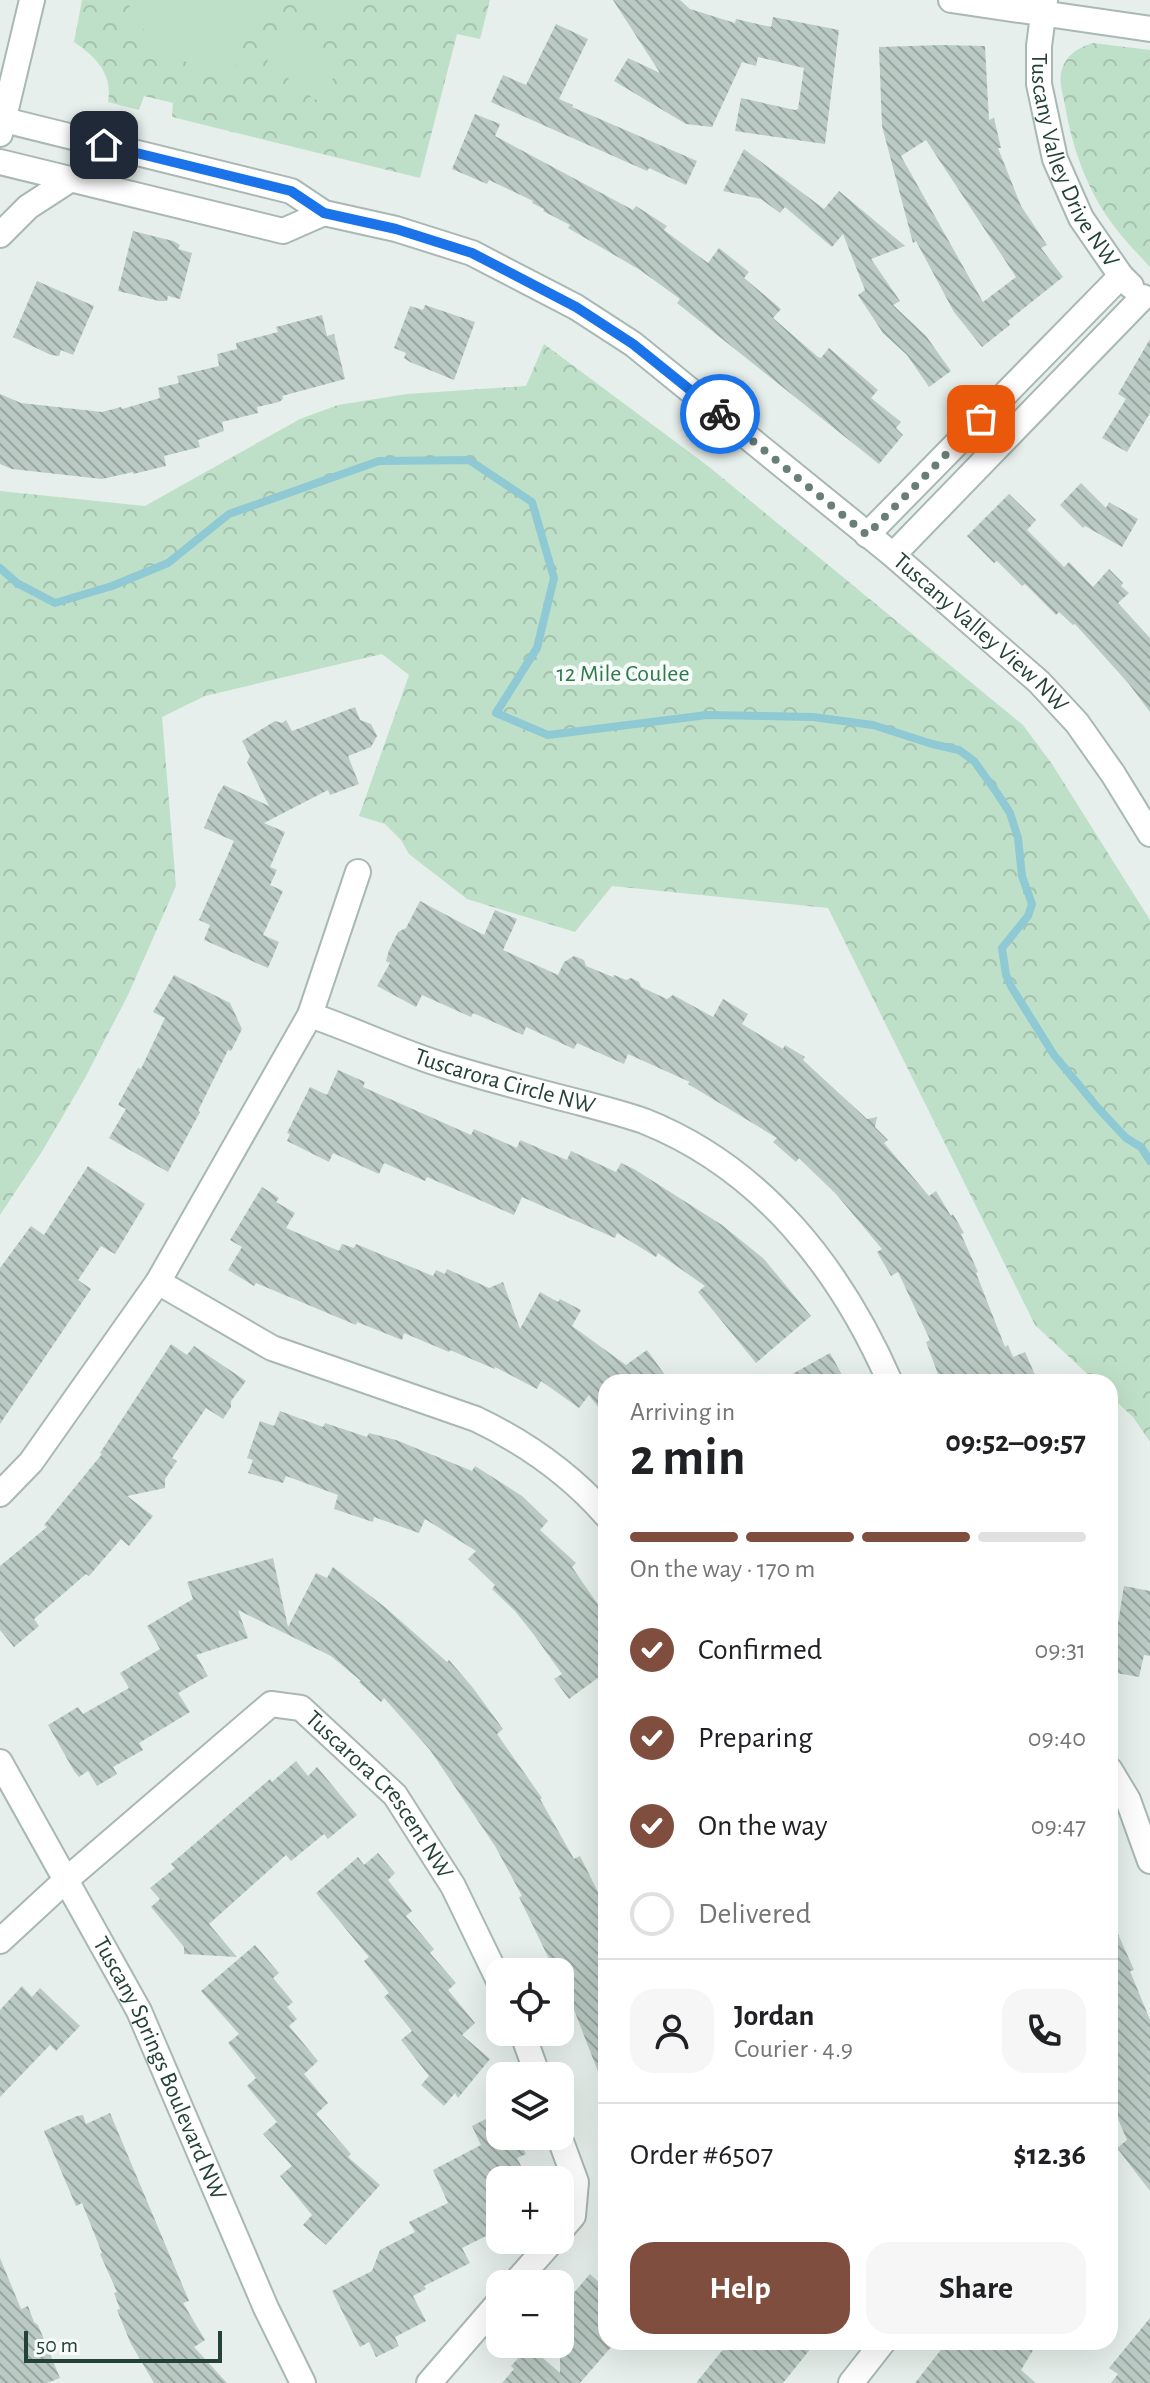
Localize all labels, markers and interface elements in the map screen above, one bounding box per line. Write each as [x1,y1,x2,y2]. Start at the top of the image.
street label: Tuscany Valley Drive NW [1027,53,1124,272]
pin [70,111,138,179]
icon: home [82,123,126,167]
courier [680,374,760,454]
pin [947,385,1015,453]
icon: bike [698,392,742,436]
icon: bag [959,397,1003,441]
street label: Tuscany Valley View NW [888,549,1073,717]
park label: 12 Mile Coulee [557,662,689,686]
street label: Tuscarora Circle NW [411,1044,598,1118]
text: Arriving in [630,1399,735,1425]
text: 09:52–09:57 [945,1427,1086,1457]
text: 2 min [630,1432,745,1484]
text: On the way · 170 m [630,1556,815,1582]
icon: check [630,1628,674,1672]
text: Confirmed [698,1635,822,1665]
text: 09:31 [1034,1637,1086,1663]
street label: Tuscarora Crescent NW [301,1706,457,1884]
icon: check [630,1716,674,1760]
text: Preparing [698,1723,813,1753]
text: 09:40 [1028,1725,1086,1751]
icon: check [630,1804,674,1848]
text: On the way [698,1811,827,1841]
text: 09:47 [1031,1813,1086,1839]
text: Delivered [698,1899,811,1929]
street label: Tuscany Springs Boulevard NW [88,1933,231,2204]
map controls [486,1958,574,2358]
button: locate [486,1958,574,2046]
button: person [630,1989,714,2073]
button: phone [1002,1989,1086,2073]
text: Jordan [734,2001,814,2031]
text: Courier · 4.9 [734,2036,853,2062]
button: layers [486,2062,574,2150]
text: Order #6507 [630,2140,773,2170]
text: $12.36 [1013,2140,1086,2170]
button: + [486,2166,574,2254]
button: Help [630,2242,850,2334]
button: Share [866,2242,1086,2334]
button: − [486,2270,574,2358]
scale bar [24,2327,222,2363]
text: 50 m [36,2334,78,2356]

